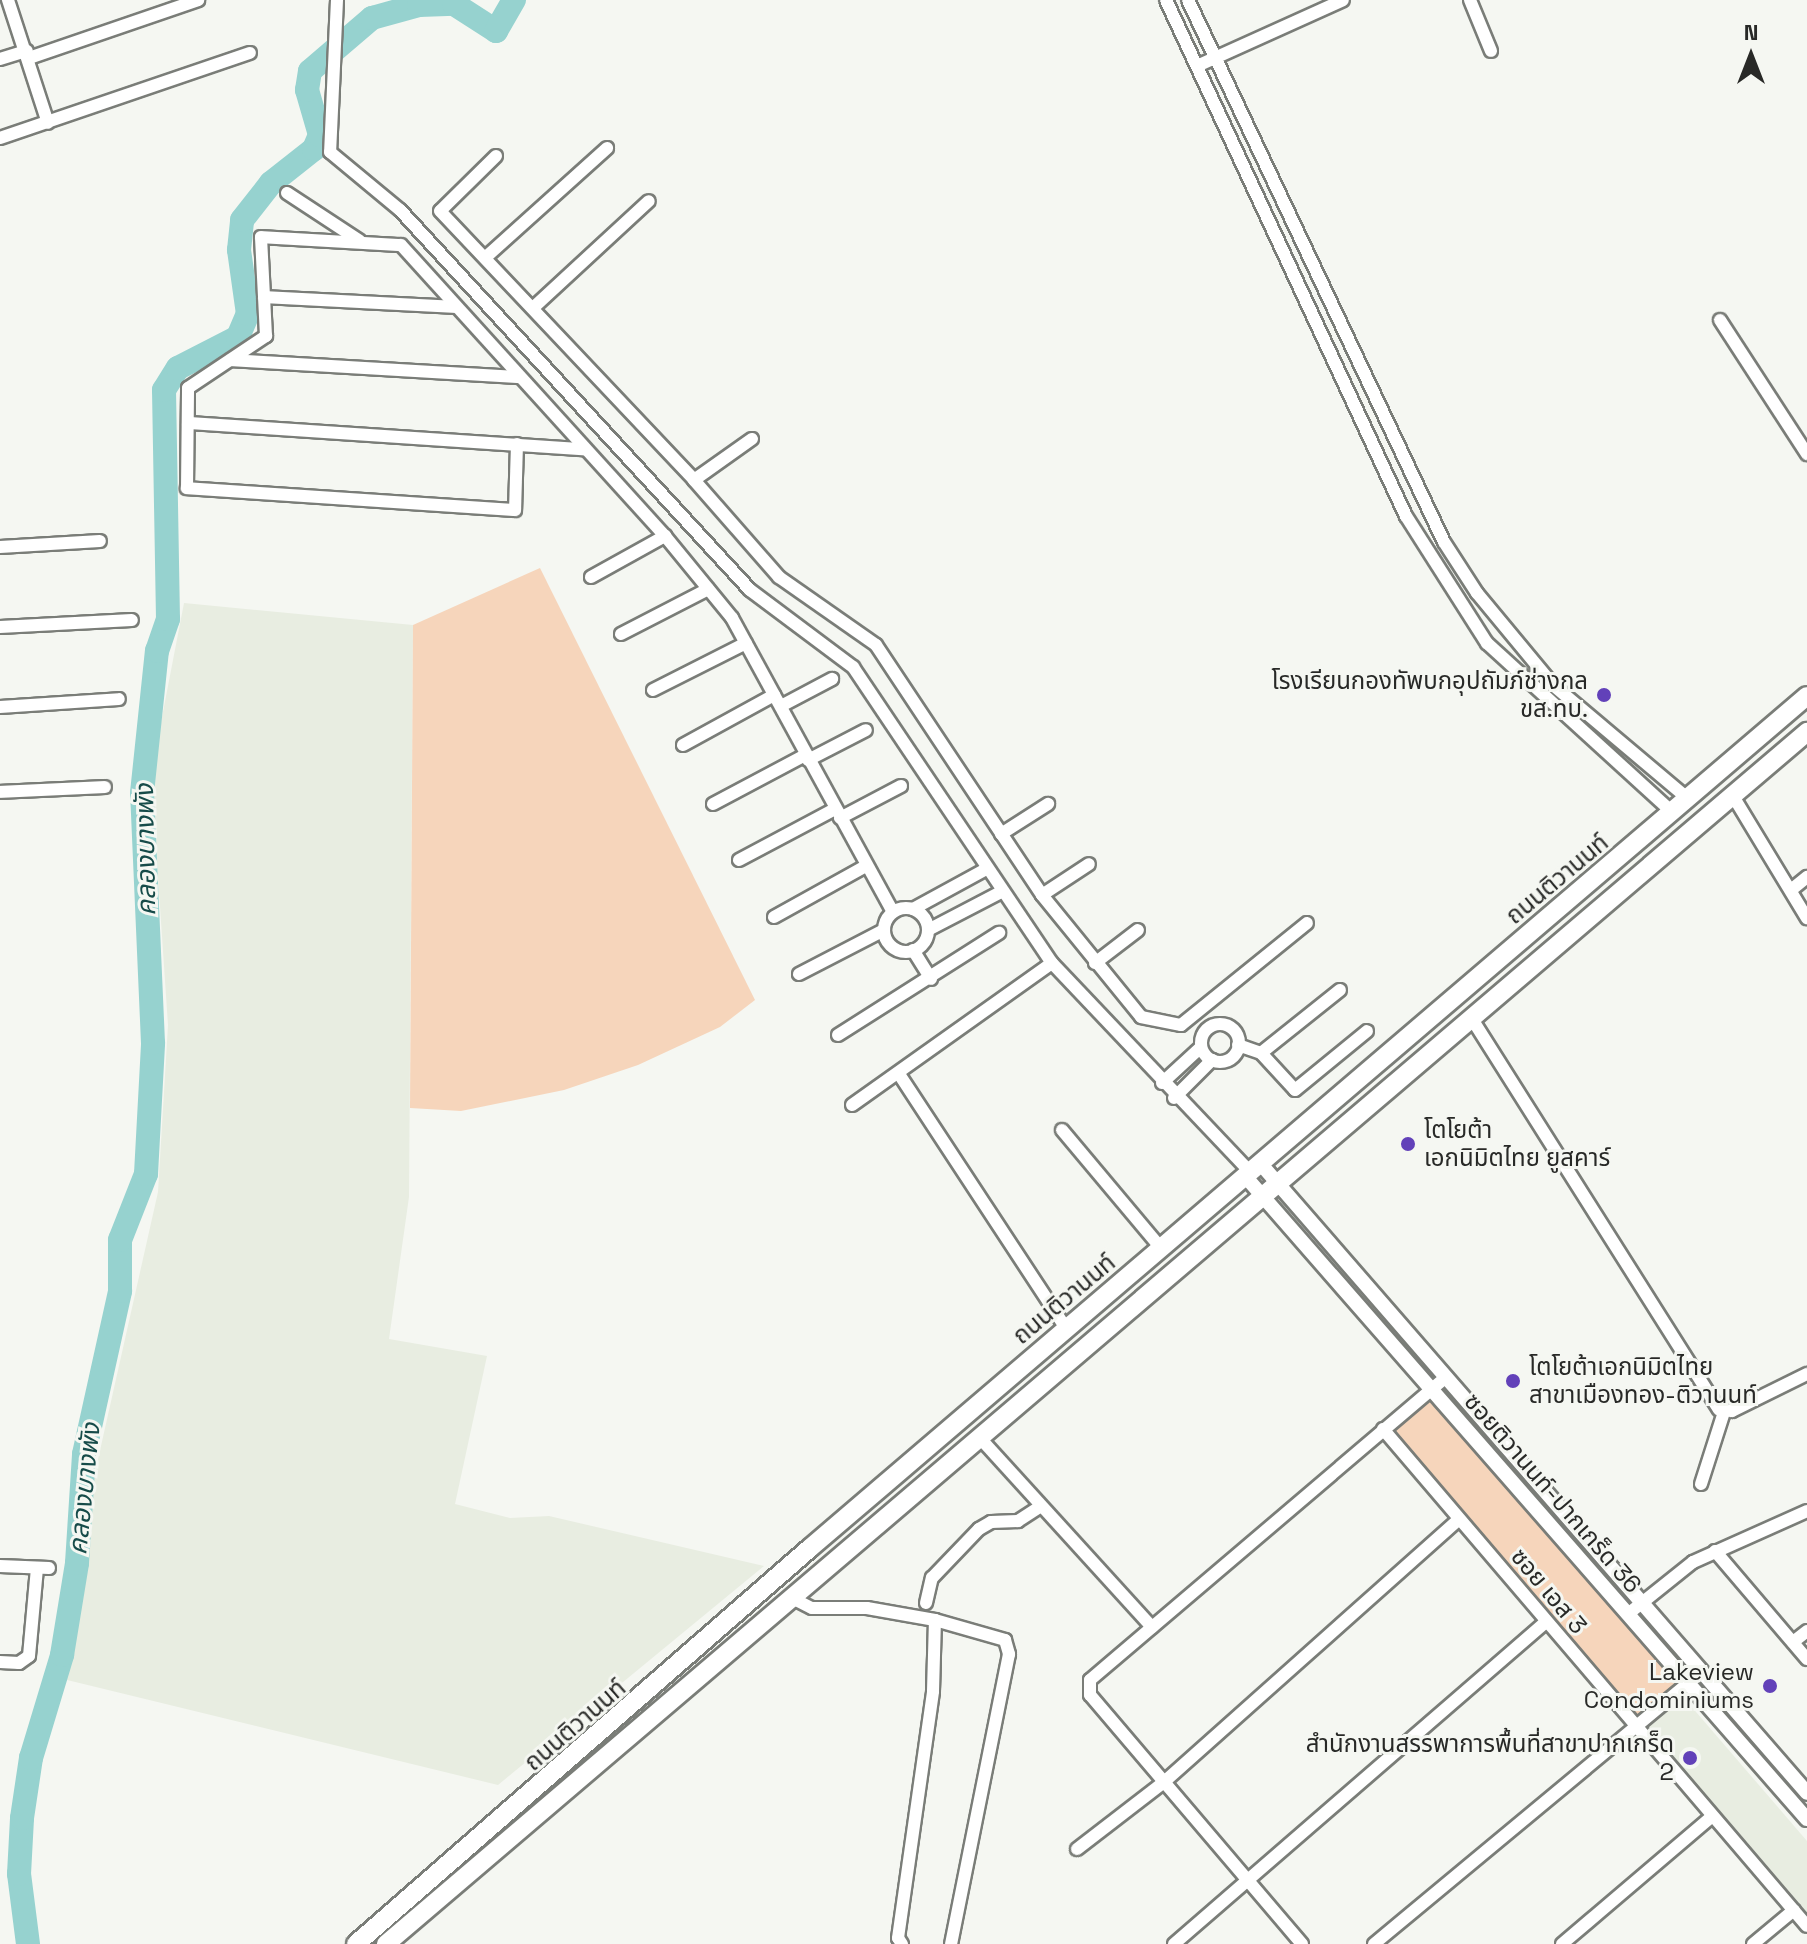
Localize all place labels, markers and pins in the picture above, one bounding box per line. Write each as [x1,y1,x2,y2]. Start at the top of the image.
place label: โรงเรียนกองทัพบกอุปถัมภ์ช่างกล ขส.ทบ. [1272,667,1588,723]
marker: โรงเรียนกองทัพบกอุปถัมภ์ช่างกล ขส.ทบ. [1595,686,1613,704]
place label: โตโยต้า เอกนิมิตไทย ยูสคาร์ [1424,1116,1610,1172]
marker: โตโยต้า เอกนิมิตไทย ยูสคาร์ [1399,1135,1417,1153]
place label: โตโยต้าเอกนิมิตไทย สาขาเมืองทอง-ติวานนท์ [1529,1353,1757,1409]
marker: โตโยต้าเอกนิมิตไทย สาขาเมืองทอง-ติวานนท์ [1504,1372,1522,1390]
place label: Lakeview Condominiums [1584,1658,1754,1714]
marker: Lakeview Condominiums [1761,1677,1779,1695]
place label: สำนักงานสรรพาการพื้นที่สาขาปากเกร็ด 2 [1306,1730,1674,1786]
marker: สำนักงานสรรพาการพื้นที่สาขาปากเกร็ด 2 [1681,1749,1699,1767]

